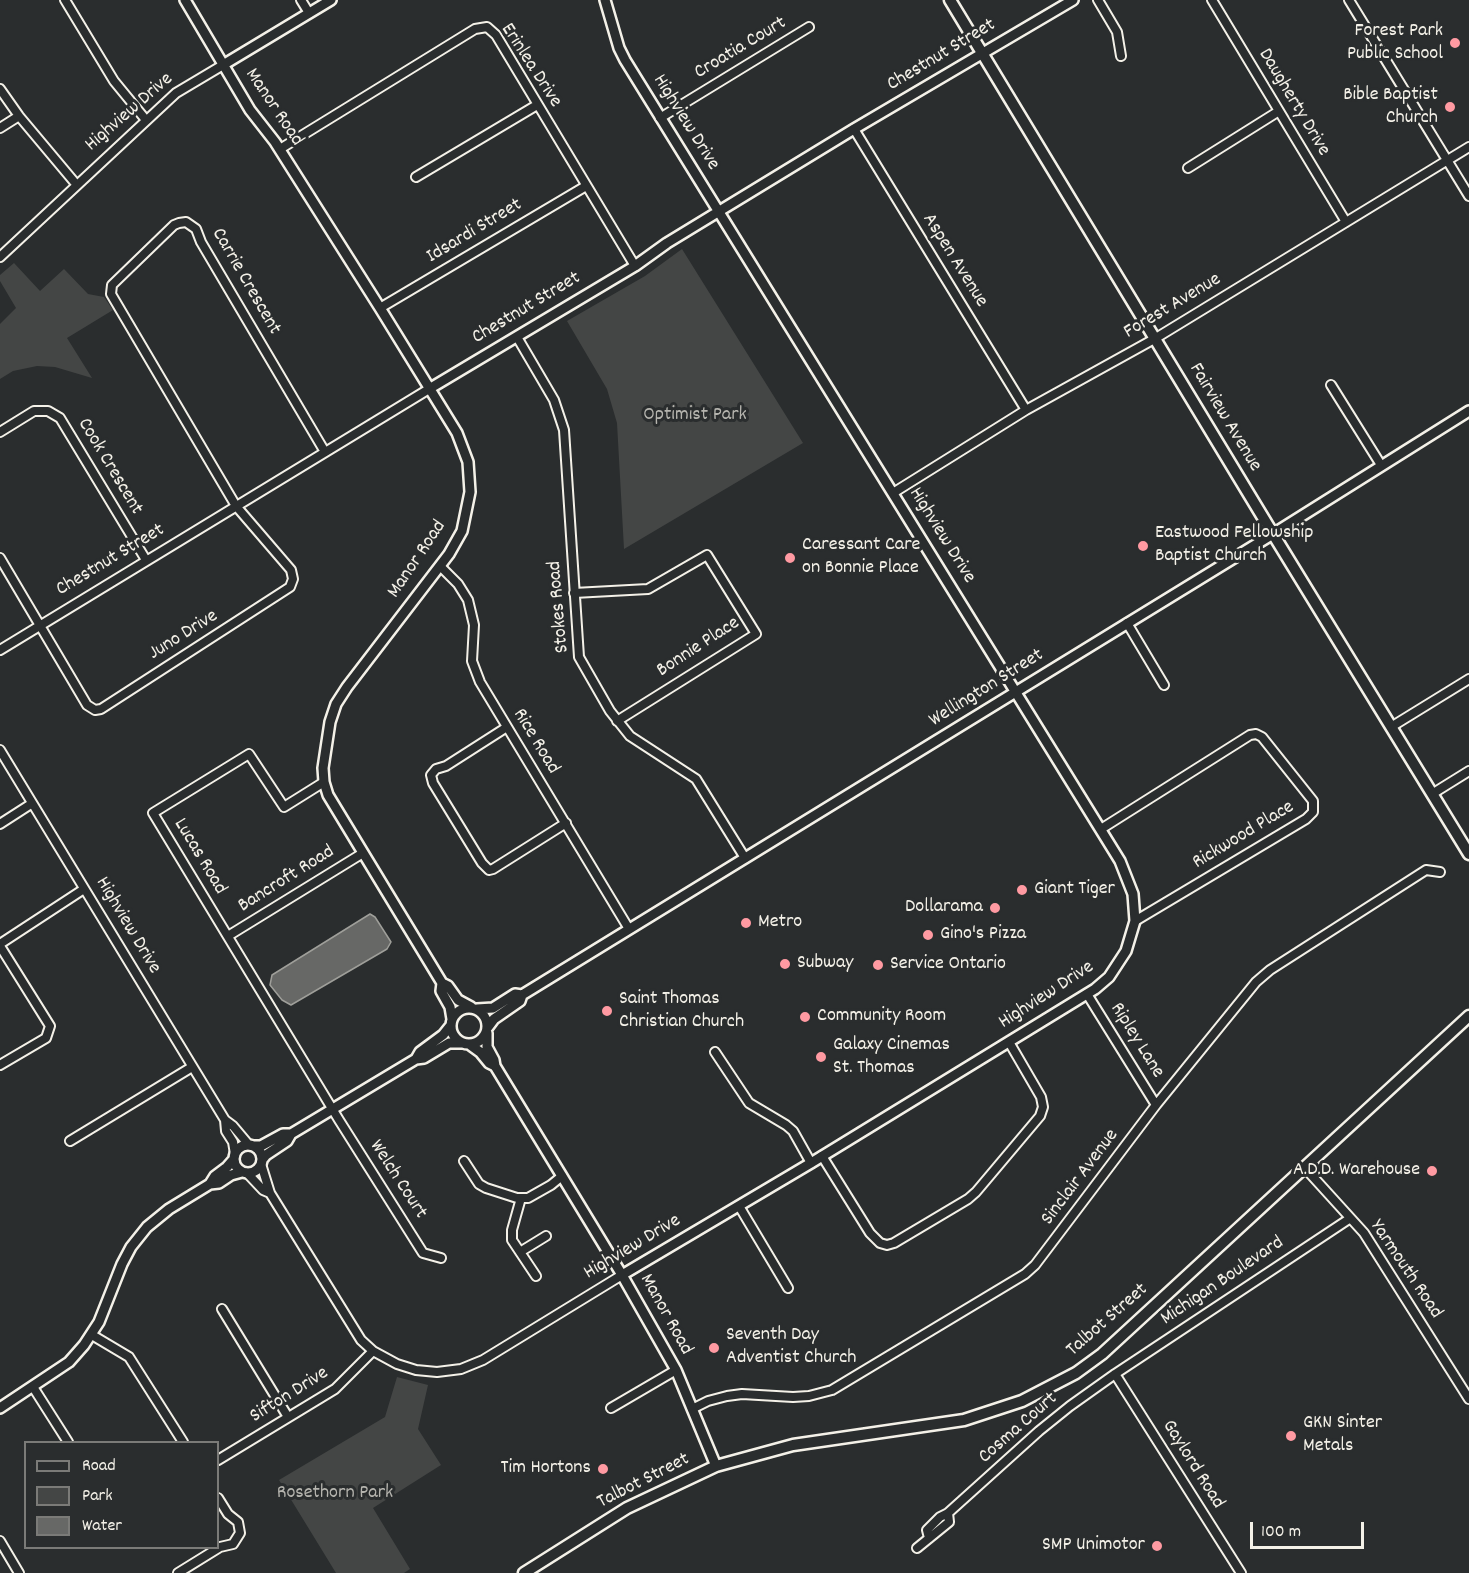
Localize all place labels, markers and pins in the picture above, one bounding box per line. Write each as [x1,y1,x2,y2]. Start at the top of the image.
place label: Forest Park Public School [1347,20,1443,67]
marker: Forest Park Public School [1448,36,1462,50]
place label: Bible Baptist Church [1343,84,1438,131]
marker: Bible Baptist Church [1443,100,1457,114]
place label: Eastwood Fellowship Baptist Church [1155,522,1313,569]
place label: Caressant Care on Bonnie Place [802,534,920,581]
marker: Eastwood Fellowship Baptist Church [1136,539,1150,553]
marker: Caressant Care on Bonnie Place [783,551,797,565]
place label: Giant Tiger [1034,878,1115,902]
marker: Giant Tiger [1015,883,1029,897]
place label: Dollarama [905,896,983,920]
marker: Dollarama [988,901,1002,915]
place label: Metro [758,911,802,935]
marker: Metro [739,916,753,930]
place label: Gino's Pizza [940,923,1026,947]
marker: Gino's Pizza [921,928,935,942]
place label: Subway [797,952,853,976]
place label: Service Ontario [890,953,1006,977]
marker: Subway [778,957,792,971]
marker: Service Ontario [871,958,885,972]
place label: Saint Thomas Christian Church [619,988,744,1035]
marker: Saint Thomas Christian Church [600,1004,614,1018]
place label: Community Room [817,1005,946,1029]
marker: Community Room [798,1010,812,1024]
place label: Galaxy Cinemas St. Thomas [833,1034,950,1081]
marker: Galaxy Cinemas St. Thomas [814,1050,828,1064]
place label: A.D.D. Warehouse [1293,1159,1420,1183]
marker: A.D.D. Warehouse [1425,1164,1439,1178]
place label: Seventh Day Adventist Church [726,1324,856,1371]
marker: Seventh Day Adventist Church [707,1341,721,1355]
place label: GKN Sinter Metals [1303,1412,1382,1459]
marker: GKN Sinter Metals [1284,1429,1298,1443]
place label: Tim Hortons [501,1457,591,1481]
marker: Tim Hortons [596,1462,610,1476]
place label: SMP Unimotor [1042,1534,1145,1558]
marker: SMP Unimotor [1150,1539,1164,1553]

